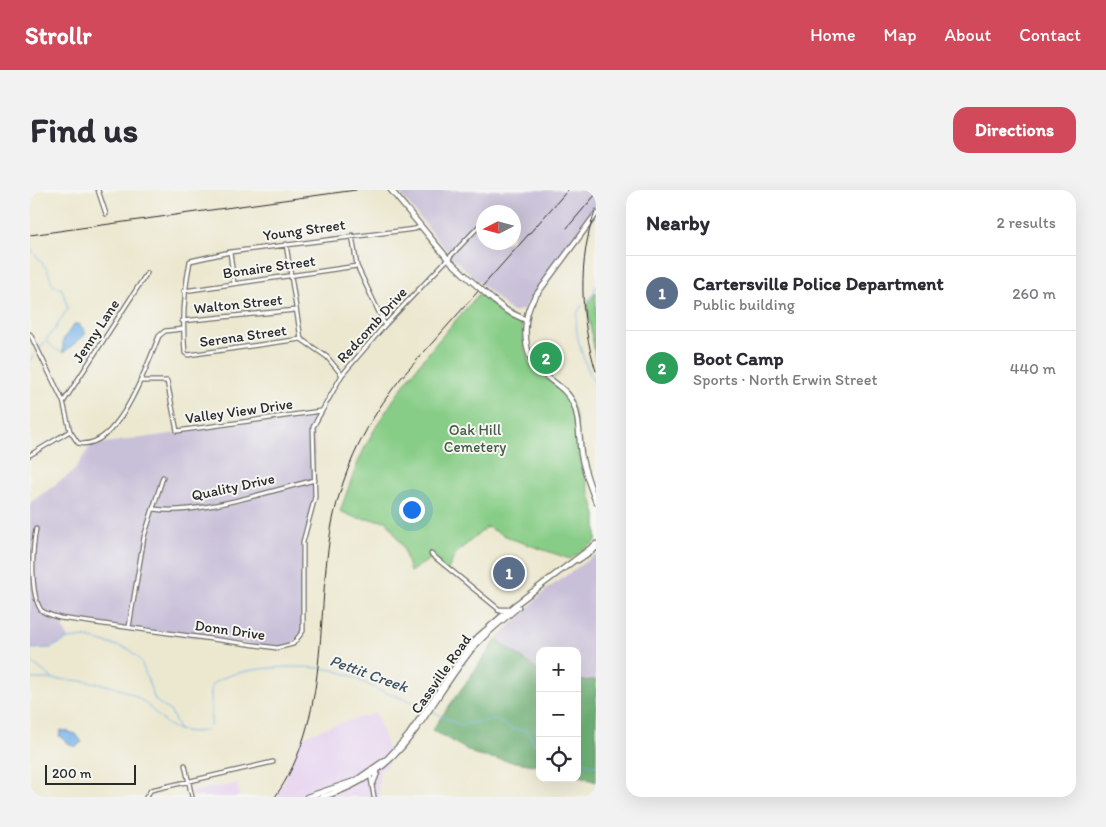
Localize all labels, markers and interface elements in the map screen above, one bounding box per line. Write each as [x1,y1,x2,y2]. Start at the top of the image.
text: Strollr [25,21,91,50]
text: Home [810,24,856,46]
text: Map [884,24,917,46]
text: About [945,24,991,46]
text: Contact [1019,24,1081,46]
button: Directions [953,107,1076,153]
text: Find us [30,109,138,151]
north arrow [476,205,521,250]
text: Nearby [646,210,710,235]
text: 2 results [996,213,1056,232]
street label: Young Street [262,215,347,245]
street label: Bonaire Street [222,252,317,282]
text: Cartersville Police Department [693,272,944,295]
street label: Redcomb Drive [333,283,411,367]
text: 1 [658,284,666,303]
text: 260 m [1012,284,1056,303]
street label: Walton Street [193,290,284,318]
text: Public building [693,295,795,314]
street label: Jenny Lane [69,296,123,366]
street label: Serena Street [198,321,288,351]
pin: 2 [530,339,562,377]
text: Boot Camp [693,347,784,370]
text: 2 [658,359,666,378]
text: 440 m [1010,359,1056,378]
text: Sports · North Erwin Street [693,370,877,389]
street label: Valley View Drive [184,395,294,427]
park label: Oak Hill Cemetery [444,421,506,456]
street label: Quality Drive [190,469,276,505]
your location [399,497,425,523]
pin: 1 [493,554,525,592]
street label: Donn Drive [194,616,266,644]
street label: Cassville Road [407,631,475,717]
map controls [536,647,581,782]
button: + [536,647,581,692]
water label: Pettit Creek [327,651,411,697]
button: − [536,692,581,737]
button: locate [536,737,581,782]
scale bar [45,762,136,785]
text: 200 m [52,765,92,782]

